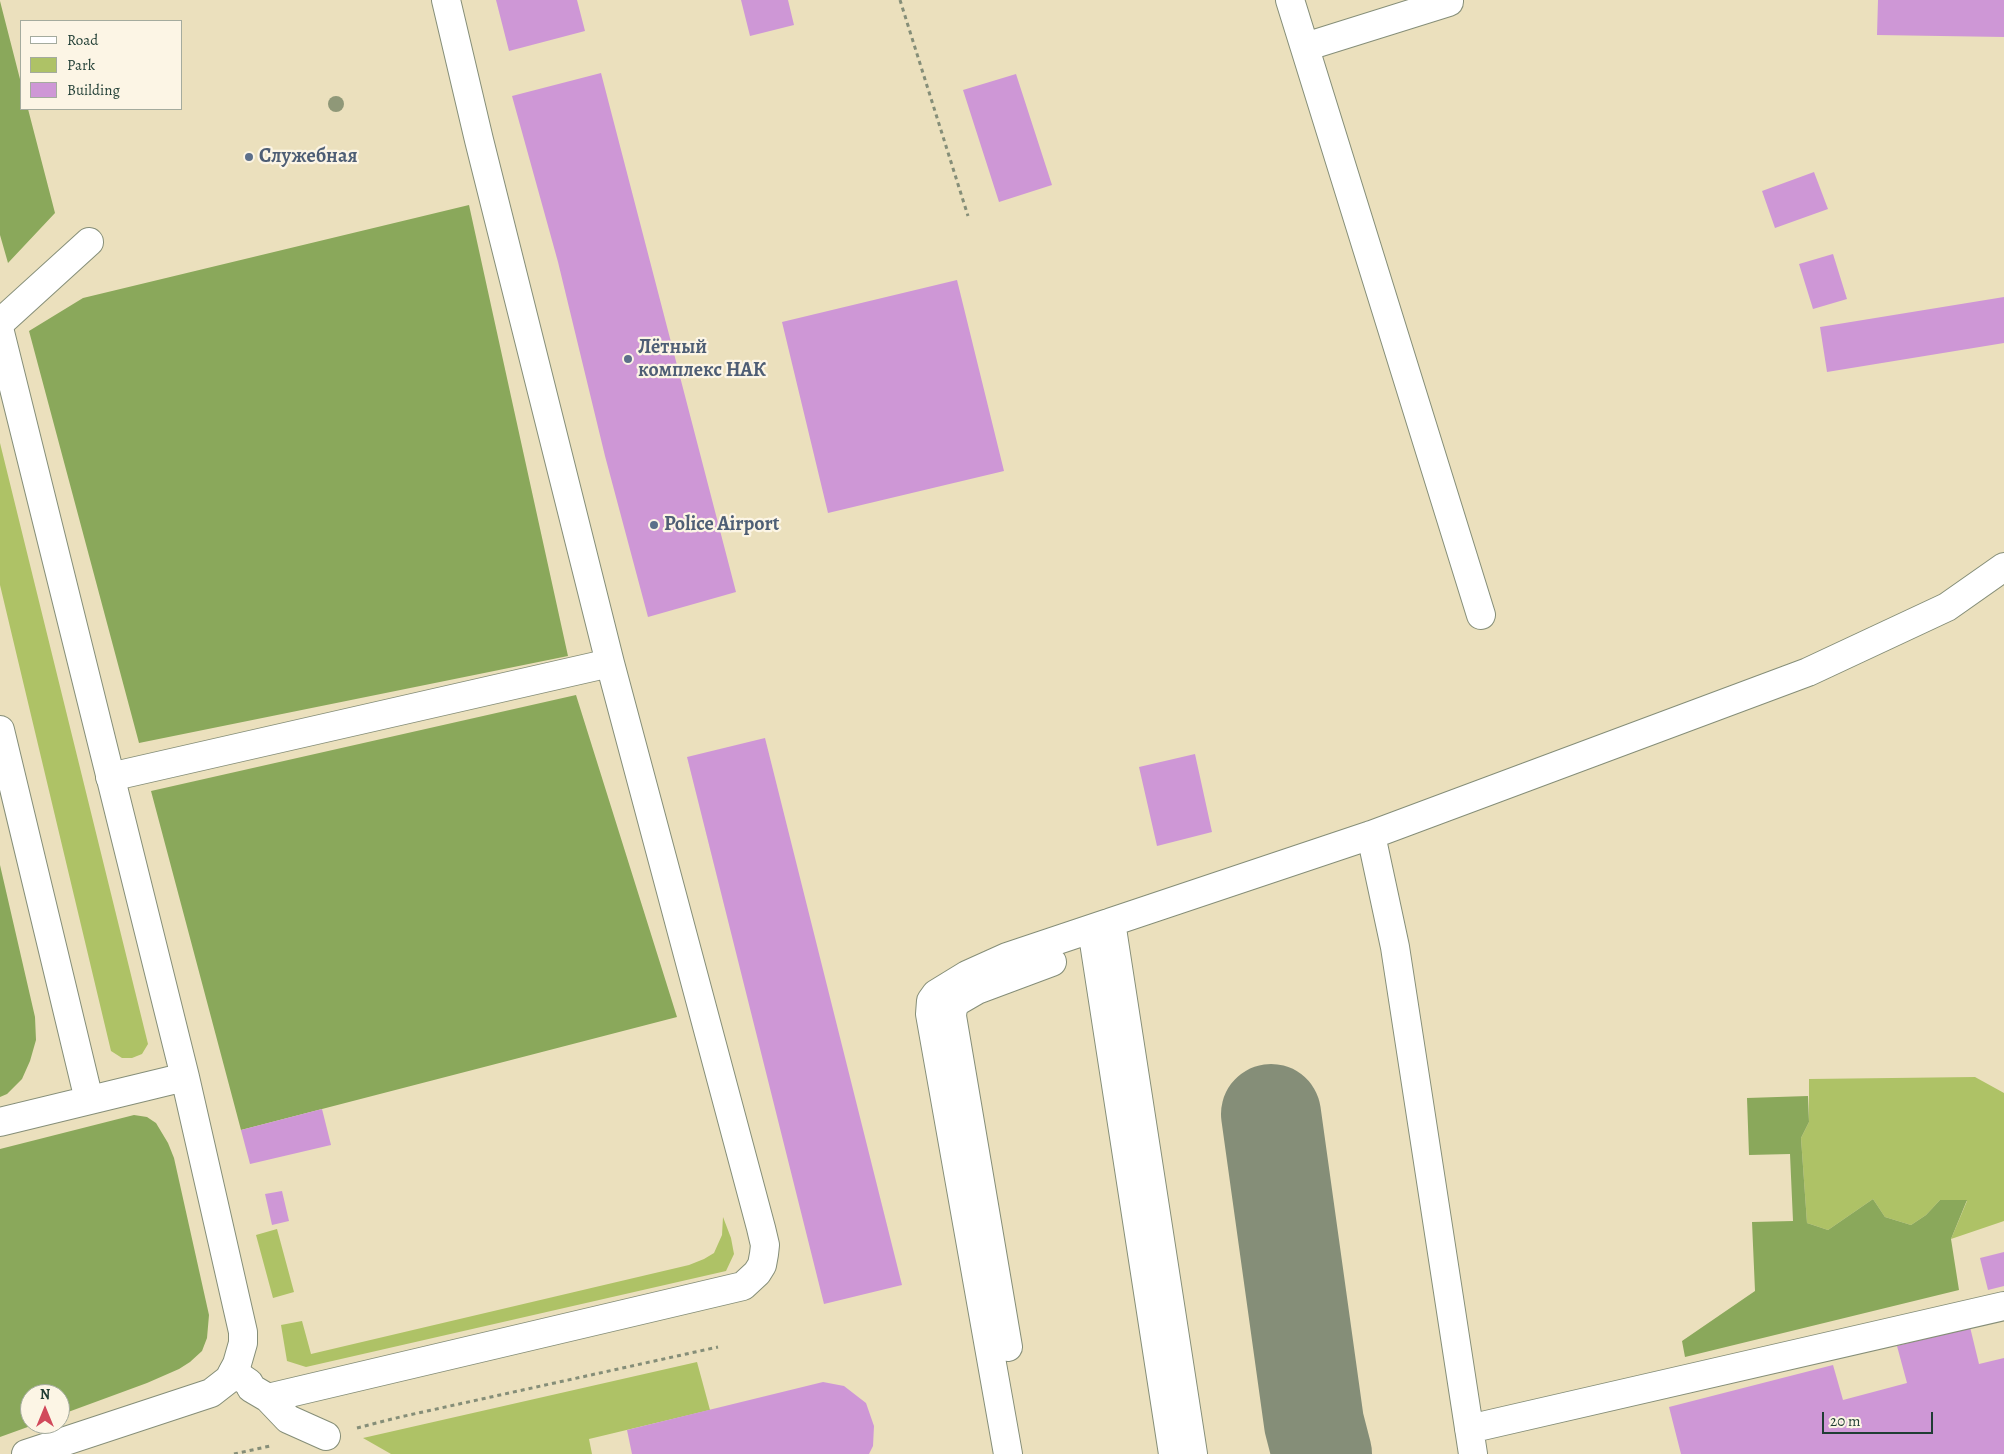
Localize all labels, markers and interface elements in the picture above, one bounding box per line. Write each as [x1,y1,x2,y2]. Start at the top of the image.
legend [20,20,182,110]
text: Road [67,30,98,50]
text: Park [67,55,95,75]
text: Building [67,80,120,100]
place label: Служебная [259,145,357,169]
marker: Служебная [243,151,255,163]
place label: Лётный комплекс НАК [638,336,766,383]
marker: Лётный комплекс НАК [622,353,634,365]
place label: Police Airport [664,513,779,537]
marker: Police Airport [648,519,660,531]
north arrow [20,1384,70,1434]
text: N [40,1385,50,1404]
scale bar [1824,1402,1935,1434]
text: 20 m [1830,1411,1861,1431]

